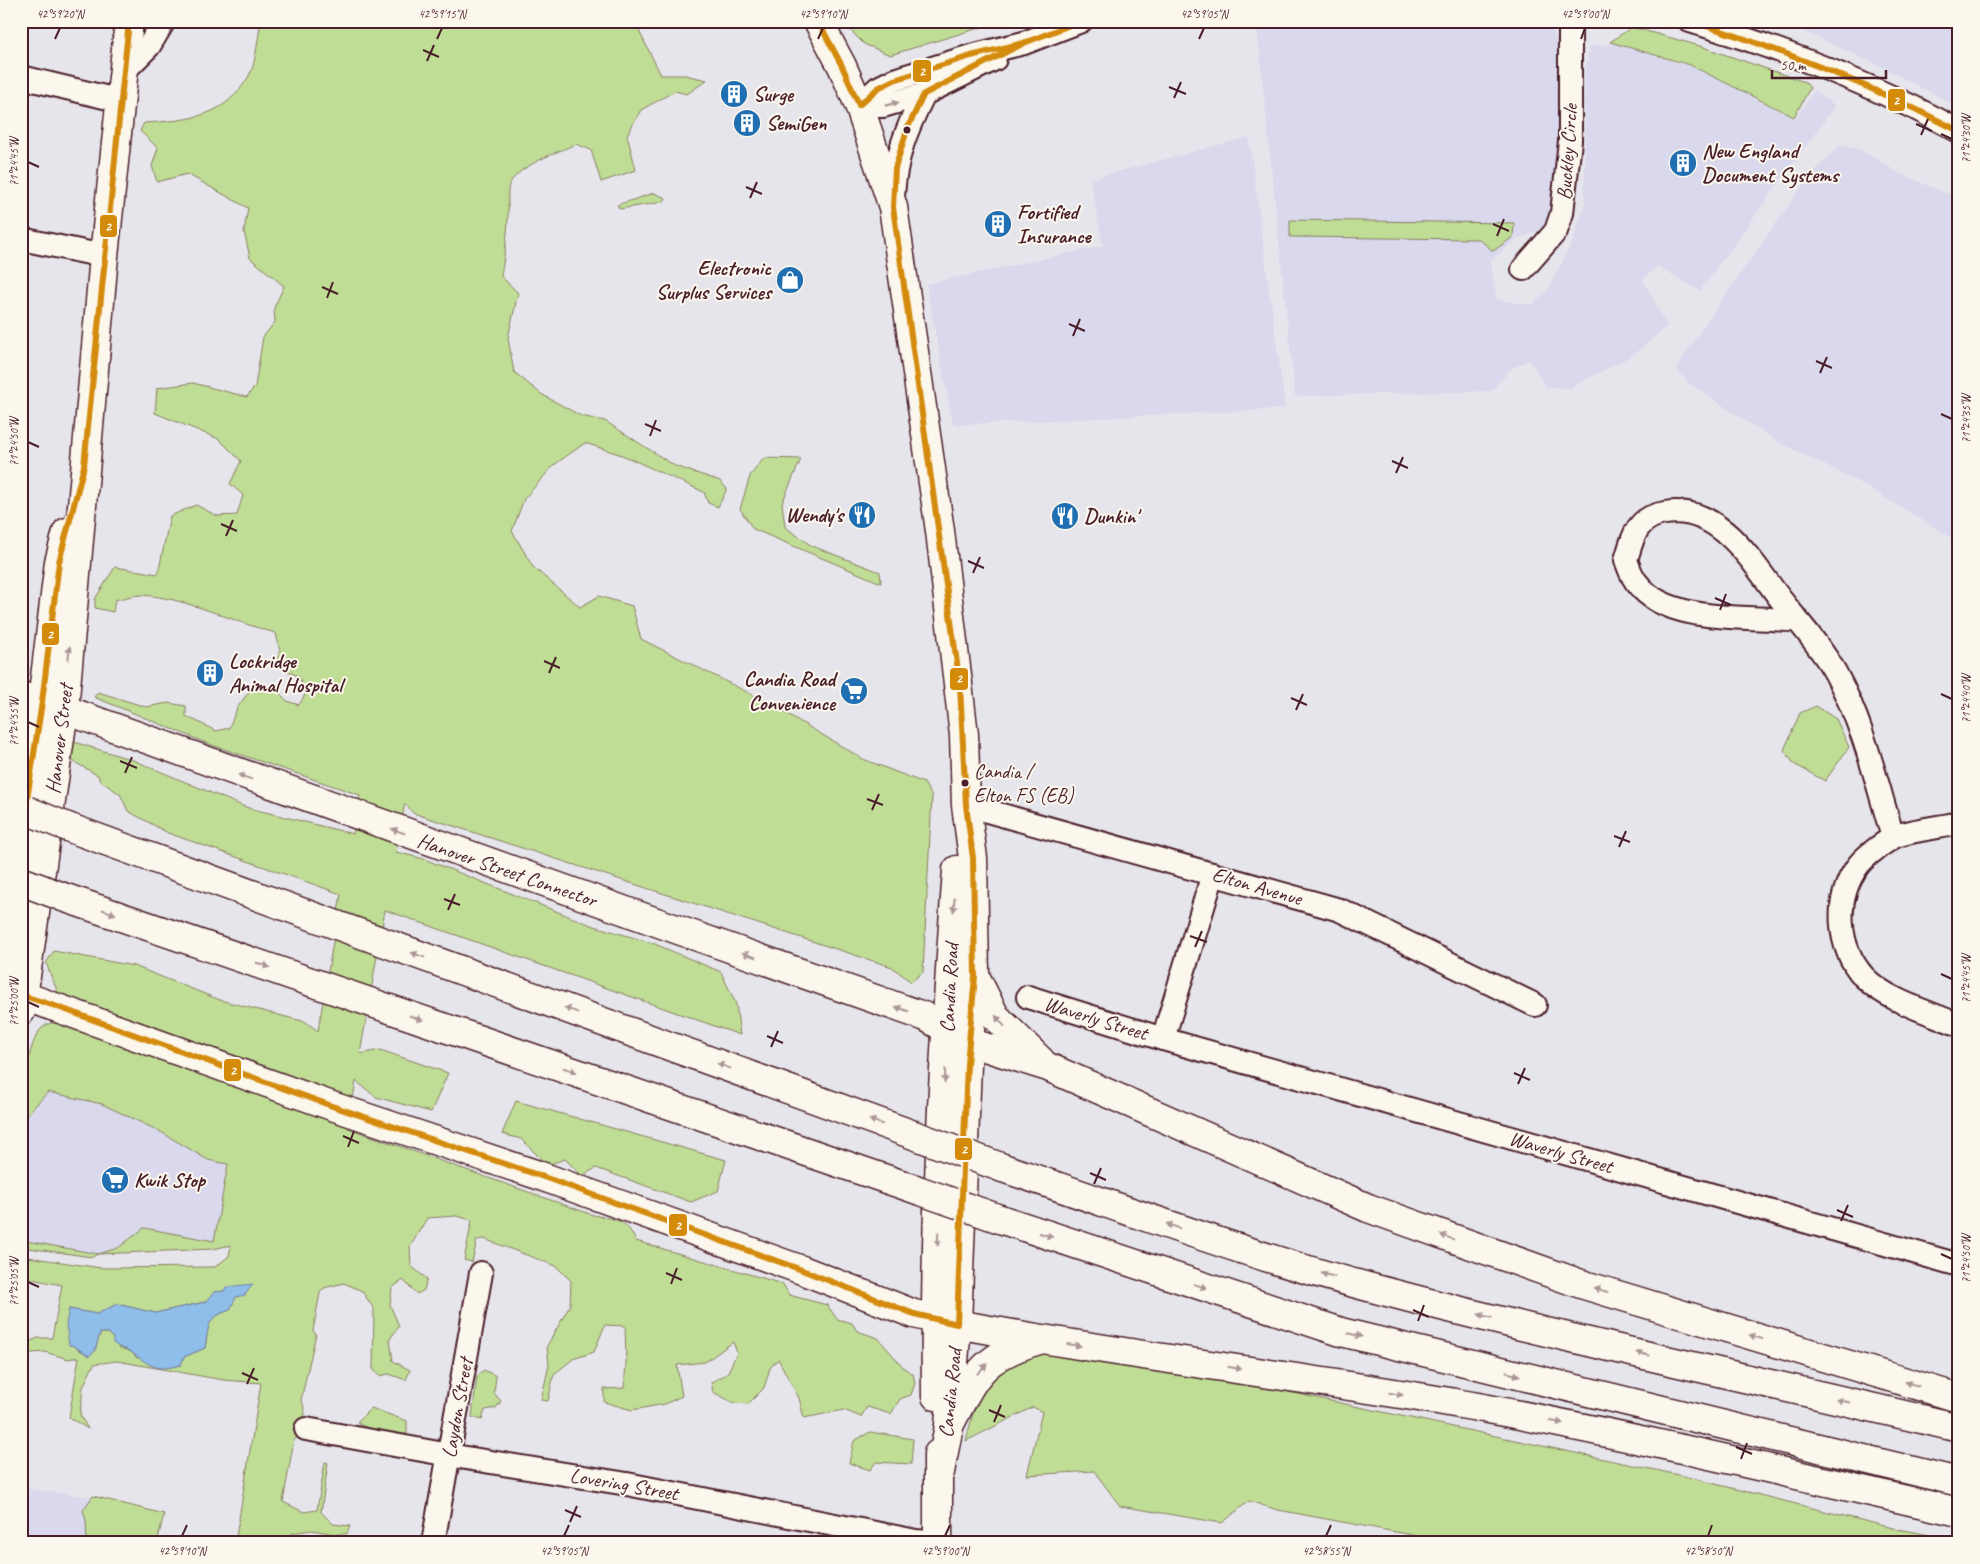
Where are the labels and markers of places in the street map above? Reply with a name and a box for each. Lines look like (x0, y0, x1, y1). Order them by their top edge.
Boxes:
building icon: Surge (719, 79, 749, 109)
place label: Surge (753, 81, 795, 107)
building icon: SemiGen (732, 108, 762, 138)
place label: SemiGen (766, 110, 827, 136)
unlabelled marker (902, 125, 912, 135)
place label: New England Document Systems (1702, 138, 1841, 189)
building icon: New England Document Systems (1668, 148, 1698, 178)
place label: Fortified Insurance (1017, 199, 1093, 249)
building icon: Fortified Insurance (983, 209, 1013, 239)
place label: Electronic Surplus Services (656, 255, 774, 305)
shop icon: Electronic Surplus Services (775, 265, 805, 295)
restaurant icon: Wendy's (847, 500, 877, 530)
restaurant icon: Dunkin' (1050, 501, 1080, 531)
place label: Wendy's (786, 502, 846, 528)
place label: Dunkin' (1084, 503, 1142, 529)
place label: Lockridge Animal Hospital (229, 648, 346, 698)
building icon: Lockridge Animal Hospital (195, 658, 225, 688)
place label: Candia Road Convenience (744, 666, 839, 716)
supermarket icon: Candia Road Convenience (839, 676, 869, 706)
place label: Candia / Elton FS (EB) (974, 759, 1075, 808)
marker: Candia / Elton FS (EB) (960, 778, 970, 788)
supermarket icon: Kwik Stop (100, 1165, 130, 1195)
place label: Kwik Stop (134, 1167, 207, 1193)

